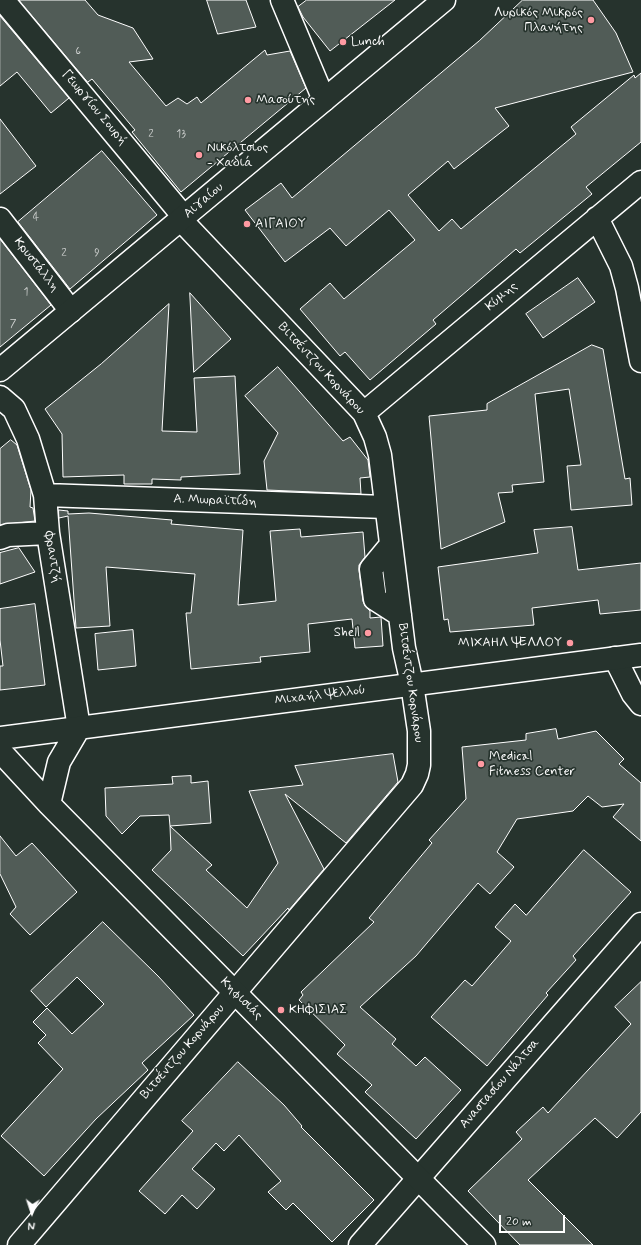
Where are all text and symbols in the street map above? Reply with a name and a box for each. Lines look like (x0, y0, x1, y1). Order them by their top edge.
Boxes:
place label: Λυρικός Μικρός Πλανήτης (494, 5, 583, 36)
marker: Λυρικός Μικρός Πλανήτης (586, 15, 596, 25)
place label: Lunch (351, 34, 385, 50)
marker: Lunch (338, 37, 348, 47)
house number: 6 (75, 45, 81, 59)
street label: Γεωργίου Σουρή (58, 67, 130, 149)
place label: Μασούτης (256, 92, 315, 108)
marker: Μασούτης (243, 95, 253, 105)
house number: 2 (148, 128, 154, 142)
house number: 13 (176, 128, 186, 142)
place label: Νικόλτσιος - Χαδιά (207, 140, 268, 171)
marker: Νικόλτσιος - Χαδιά (194, 150, 204, 160)
street label: Αιγαίου (181, 180, 227, 222)
house number: 4 (33, 211, 39, 225)
place label: ΑΙΓΑΙΟΥ (255, 216, 306, 232)
marker: ΑΙΓΑΙΟΥ (242, 219, 252, 229)
street label: Κρυστάλλη (10, 235, 62, 295)
house number: 2 (61, 247, 67, 261)
house number: 9 (94, 247, 100, 261)
street label: Κύμης (483, 279, 521, 315)
house number: 1 (24, 286, 28, 300)
house number: 7 (10, 318, 16, 332)
street label: Βιτσέντζου Κορνάρου (274, 320, 368, 418)
street label: Α. Μωραϊτίδη (173, 492, 257, 510)
street label: Φραντζή (40, 530, 64, 584)
street label: Βιτσέντζου Κορνάρου (394, 622, 426, 744)
place label: Shell (334, 625, 360, 641)
marker: Shell (363, 628, 373, 638)
place label: ΜΙΧΑΗΛ ΨΕΛΛΟΥ (458, 635, 562, 651)
marker: ΜΙΧΑΗΛ ΨΕΛΛΟΥ (565, 638, 575, 648)
street label: Μιχαήλ Ψελλού (274, 683, 366, 709)
place label: Medical Fitness Center (489, 749, 575, 780)
marker: Medical Fitness Center (476, 759, 486, 769)
street label: Κηφισιάς (216, 974, 266, 1024)
street label: Βιτσέντζου Κορνάρου (138, 1001, 228, 1103)
place label: ΚΗΦΙΣΙΑΣ (289, 1002, 347, 1018)
marker: ΚΗΦΙΣΙΑΣ (276, 1005, 286, 1015)
street label: Αναστασίου Νάλτσα (457, 1036, 543, 1132)
north arrow (12, 1193, 52, 1233)
scale bar (501, 1207, 567, 1233)
text: 20 m (506, 1214, 532, 1230)
text: N (27, 1218, 35, 1232)

